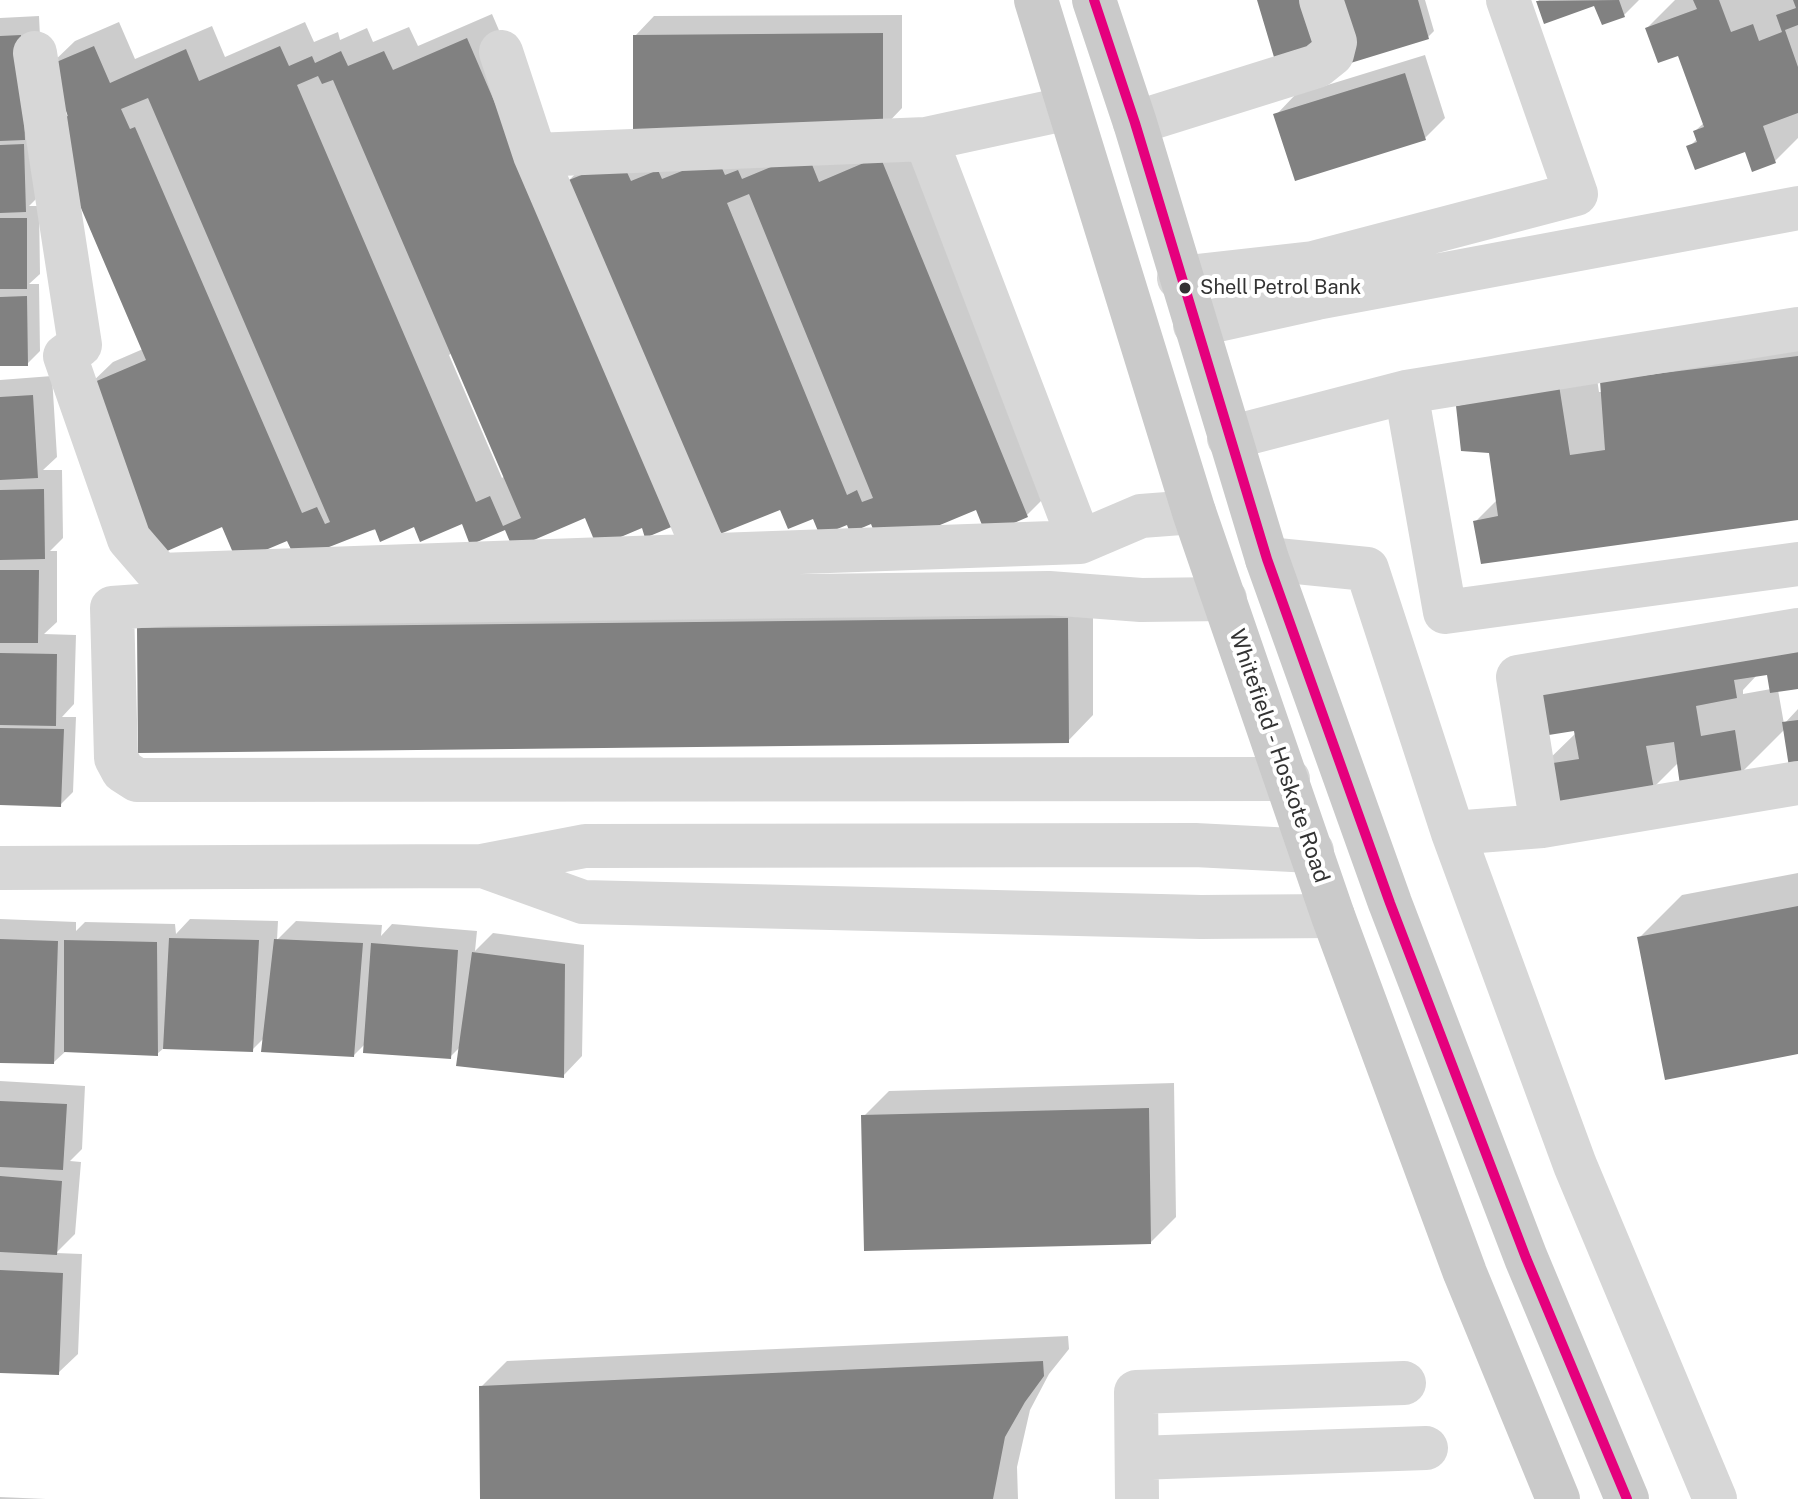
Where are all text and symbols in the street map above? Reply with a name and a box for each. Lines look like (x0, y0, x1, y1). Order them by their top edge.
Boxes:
place label: Shell Petrol Bank (1200, 276, 1361, 300)
marker: Shell Petrol Bank (1177, 280, 1193, 296)
street label: Whitefield - Hoskote Road (1223, 626, 1335, 886)

